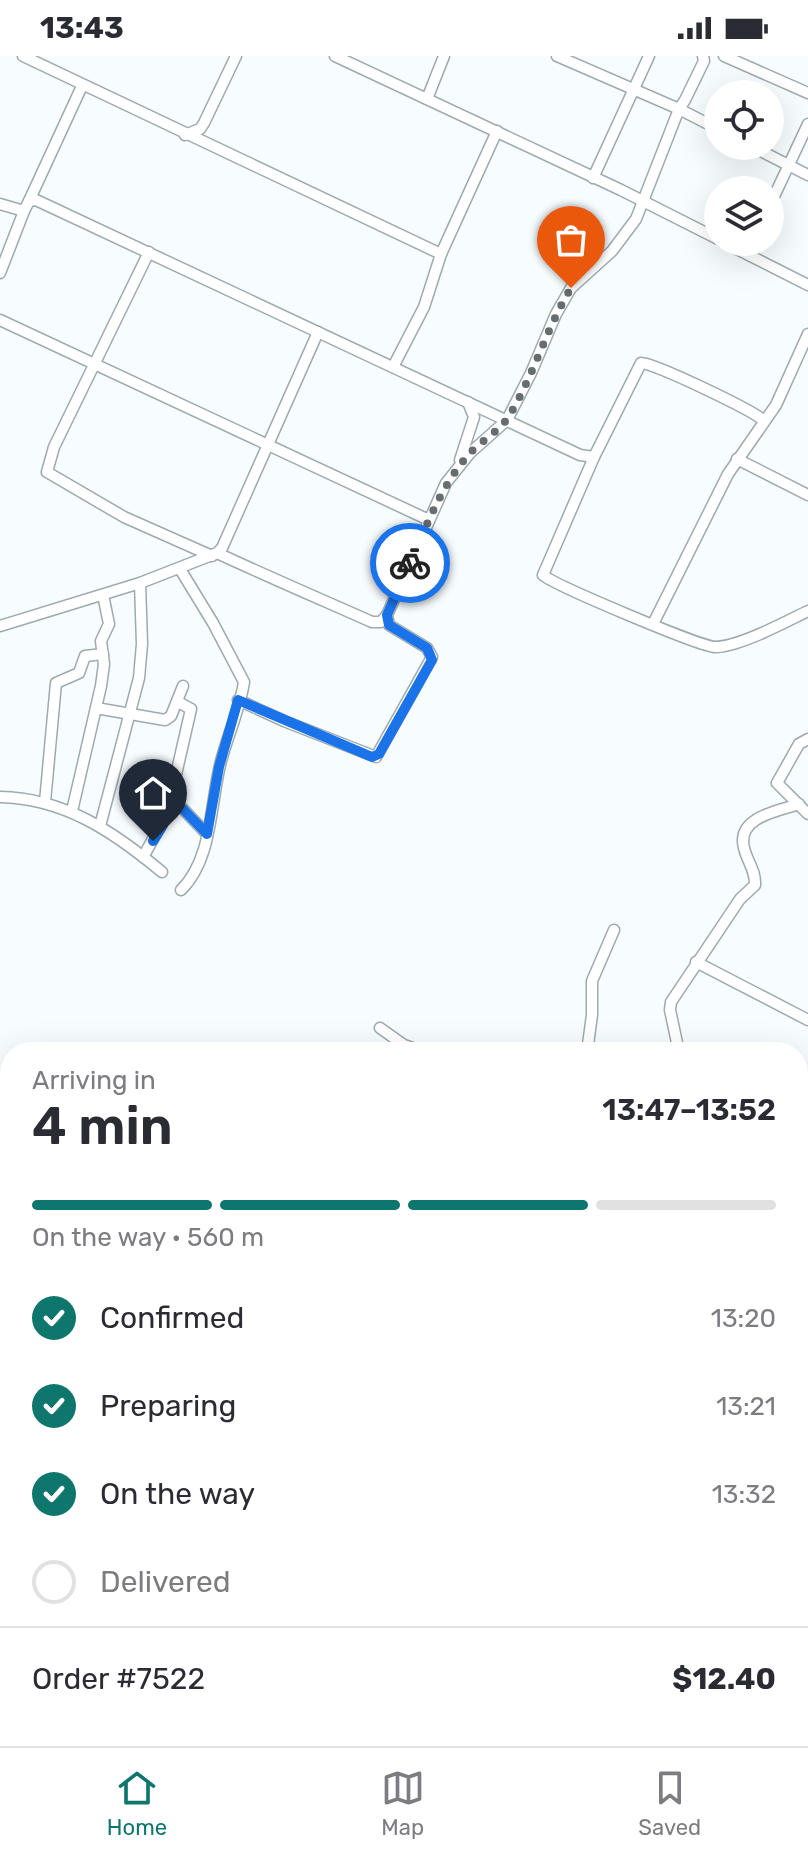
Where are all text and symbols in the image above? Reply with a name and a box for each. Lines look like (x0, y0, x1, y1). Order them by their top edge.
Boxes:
text: 13:43 (40, 10, 124, 46)
map controls (704, 80, 784, 256)
button: locate (704, 80, 784, 160)
button: layers (704, 176, 784, 256)
pin (537, 206, 605, 288)
icon: bag (549, 218, 593, 262)
courier (370, 523, 450, 603)
icon: bike (388, 541, 432, 585)
pin (119, 759, 187, 841)
icon: home (131, 771, 175, 815)
text: Arriving in (32, 1065, 156, 1096)
text: 13:47–13:52 (602, 1092, 776, 1128)
text: 4 min (32, 1095, 173, 1157)
text: On the way · 560 m (32, 1222, 264, 1253)
icon: check (32, 1296, 76, 1340)
text: Confirmed (100, 1300, 244, 1336)
text: 13:20 (711, 1303, 776, 1334)
icon: check (32, 1384, 76, 1428)
text: Preparing (100, 1388, 236, 1424)
text: 13:21 (716, 1391, 776, 1422)
icon: check (32, 1472, 76, 1516)
text: On the way (100, 1476, 255, 1512)
text: 13:32 (712, 1479, 776, 1510)
text: Delivered (100, 1564, 231, 1600)
text: Order #7522 (32, 1661, 205, 1697)
text: $12.40 (672, 1661, 776, 1697)
tab: Home (107, 1766, 167, 1841)
tab: Map (381, 1766, 425, 1841)
tab: Saved (638, 1766, 701, 1841)

